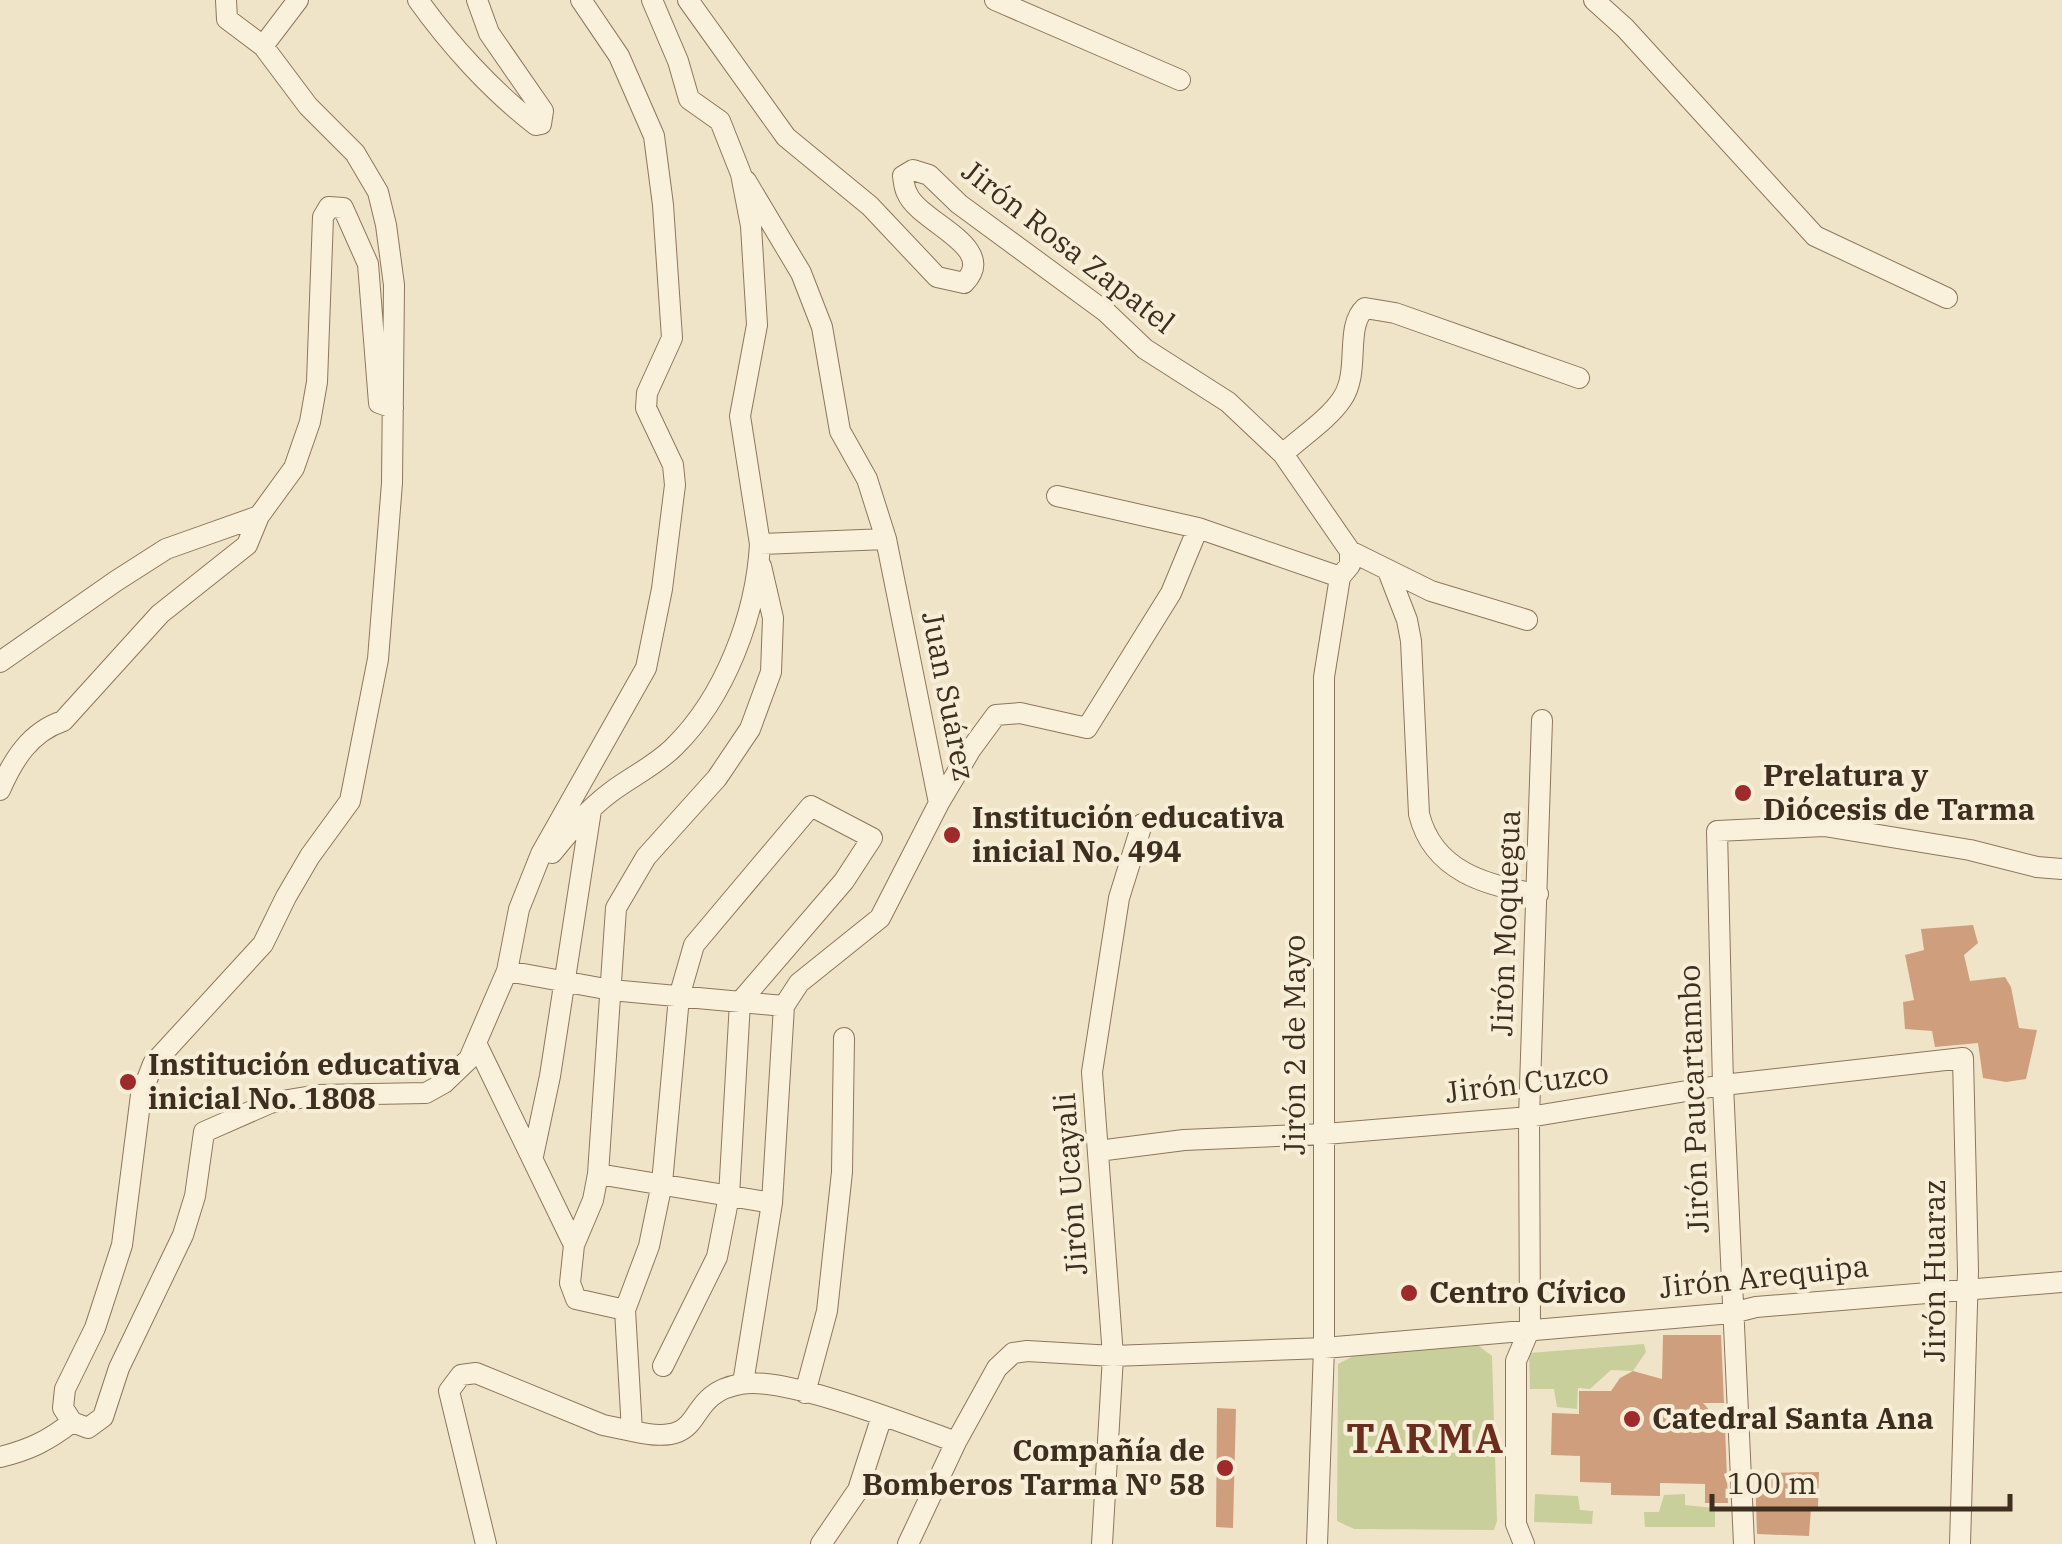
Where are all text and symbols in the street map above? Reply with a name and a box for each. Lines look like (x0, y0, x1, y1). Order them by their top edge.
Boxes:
street label: Jirón Rosa Zapatel (954, 150, 1183, 341)
street label: Juan Suárez (914, 608, 985, 784)
place label: Prelatura y Diócesis de Tarma (1763, 755, 2035, 828)
marker: Prelatura y Diócesis de Tarma (1732, 782, 1754, 804)
place label: Institución educativa inicial No. 494 (972, 797, 1285, 870)
street label: Jirón Moquegua (1481, 809, 1528, 1037)
marker: Institución educativa inicial No. 494 (941, 824, 963, 846)
street label: Jirón 2 de Mayo (1274, 935, 1313, 1155)
street label: Jirón Paucartambo (1668, 964, 1717, 1234)
place label: Institución educativa inicial No. 1808 (148, 1044, 461, 1117)
street label: Jirón Cuzco (1443, 1052, 1611, 1111)
marker: Institución educativa inicial No. 1808 (117, 1071, 139, 1093)
street label: Jirón Ucayali (1044, 1092, 1095, 1277)
street label: Jirón Huaraz (1914, 1180, 1953, 1362)
street label: Jirón Arequipa (1657, 1245, 1871, 1306)
place label: Centro Cívico (1429, 1272, 1626, 1311)
marker: Centro Cívico (1398, 1282, 1420, 1304)
place label: Catedral Santa Ana (1652, 1398, 1934, 1437)
marker: Catedral Santa Ana (1621, 1408, 1643, 1430)
district label: TARMA (1346, 1412, 1506, 1464)
place label: Compañía de Bomberos Tarma Nº 58 (862, 1430, 1205, 1503)
scale bar (1712, 1449, 2010, 1511)
marker: Compañía de Bomberos Tarma Nº 58 (1214, 1457, 1236, 1479)
text: 100 m (1727, 1463, 1817, 1502)

